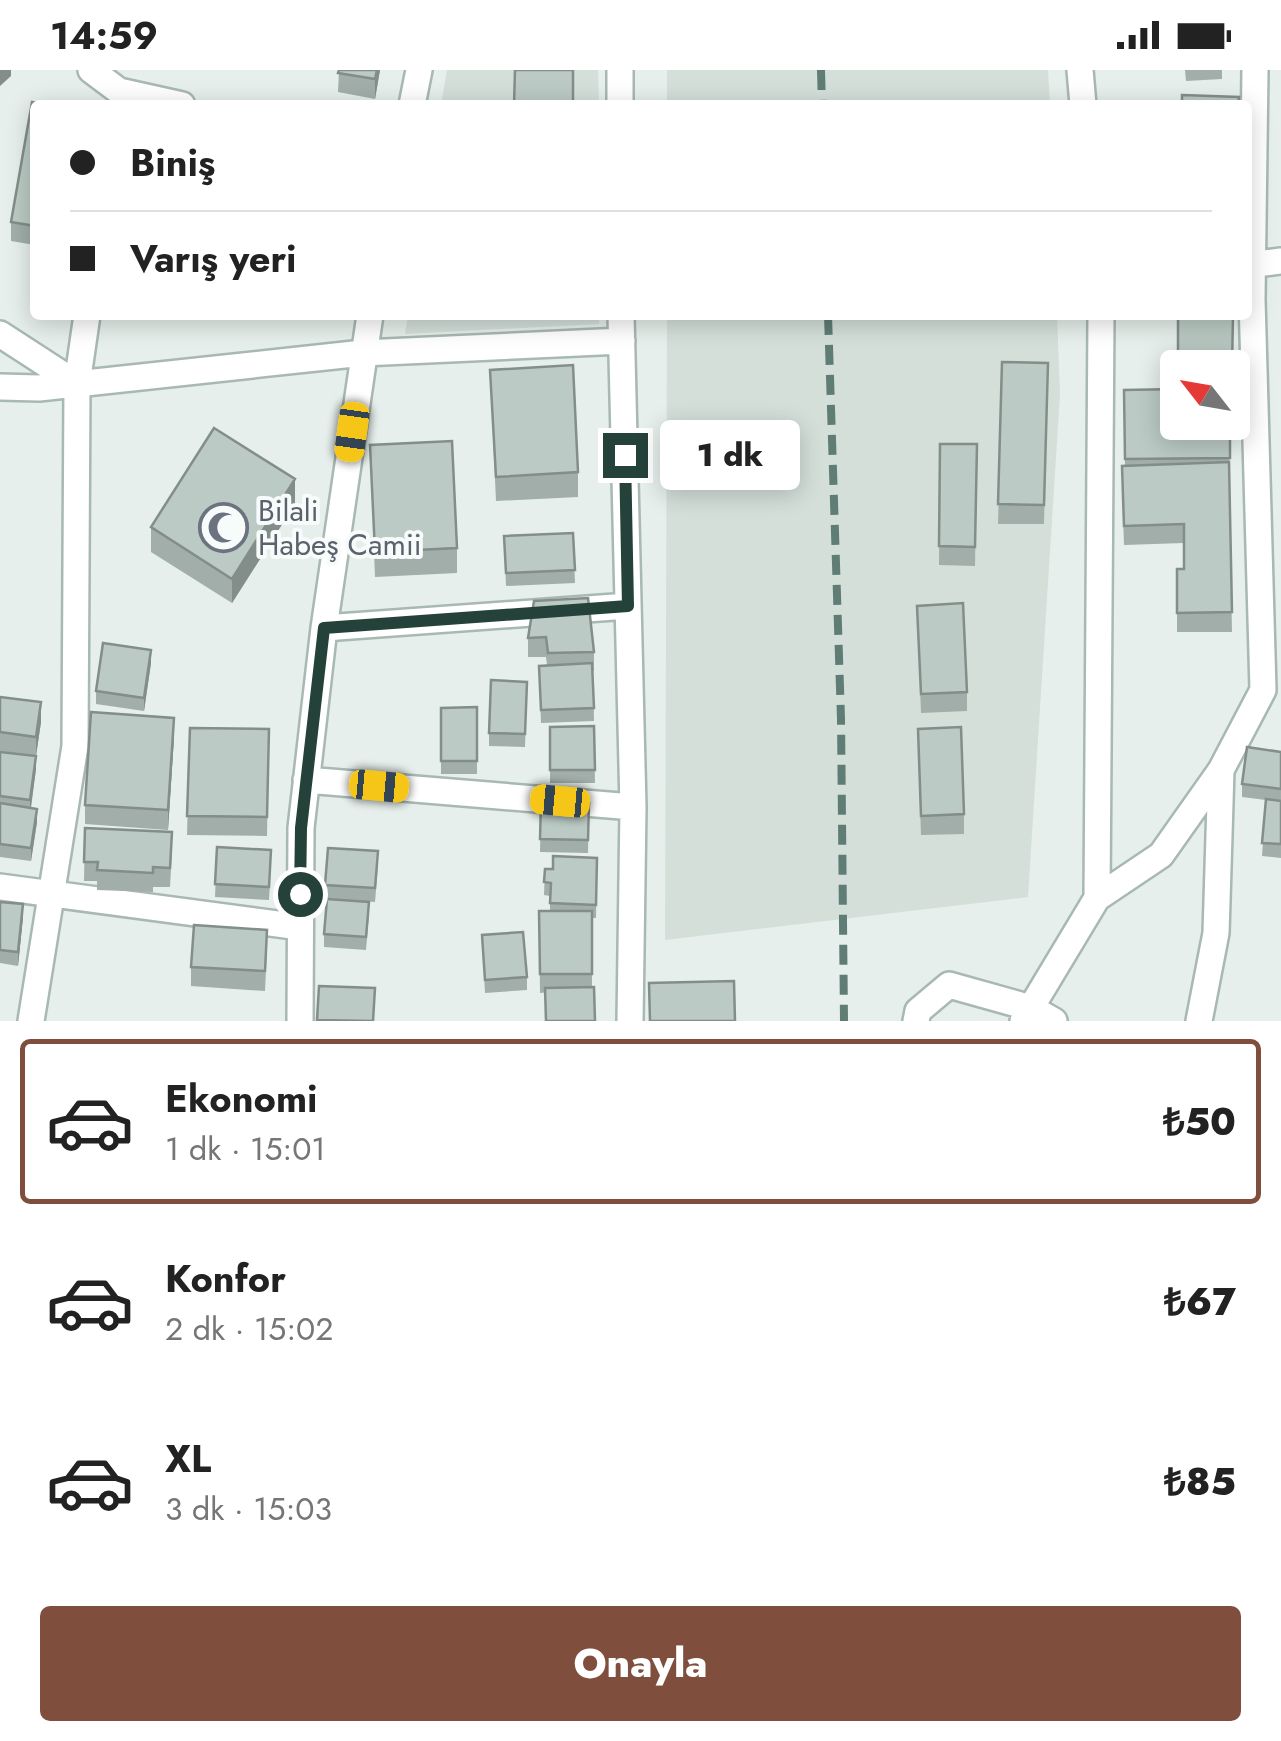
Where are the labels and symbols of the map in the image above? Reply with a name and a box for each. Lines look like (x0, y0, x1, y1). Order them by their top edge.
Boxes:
north arrow (1160, 350, 1250, 440)
car (333, 400, 371, 464)
callout: 1 dk (660, 420, 800, 490)
route end (603, 433, 648, 478)
place label: Bilali Habeş Camii (258, 489, 422, 566)
mosque icon: Bilali Habeş Camii (197, 502, 249, 554)
car (348, 768, 410, 804)
car (529, 783, 591, 819)
route start (278, 872, 323, 917)

